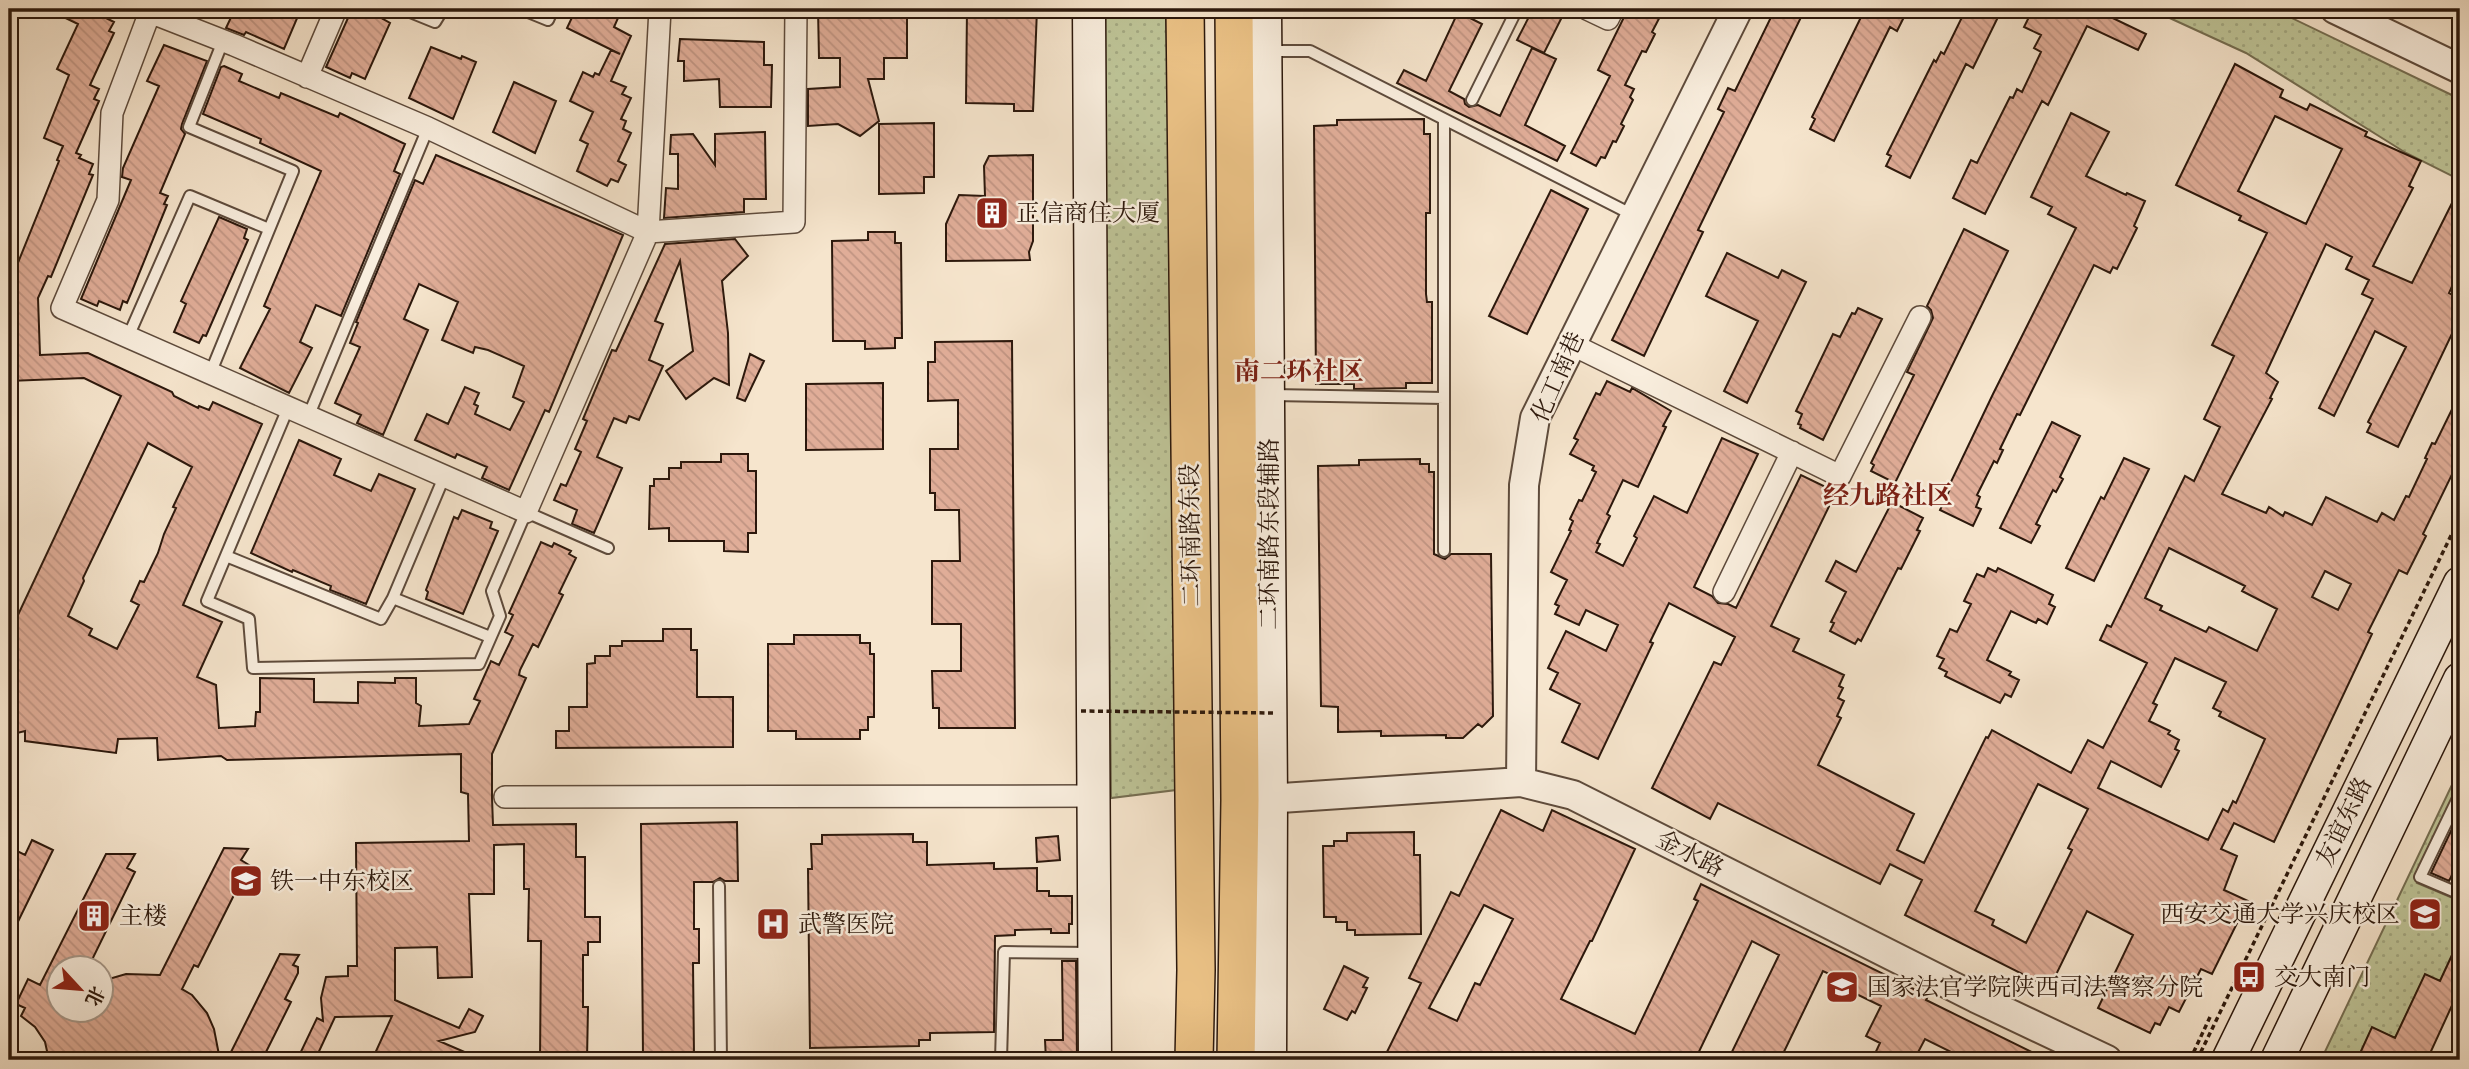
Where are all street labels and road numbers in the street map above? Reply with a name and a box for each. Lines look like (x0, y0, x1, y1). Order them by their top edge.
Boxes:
street label: 化工南巷 (1523, 326, 1593, 428)
street label: 二环南路东段辅路 (1253, 438, 1286, 630)
street label: 二环南路东段 (1173, 463, 1209, 607)
street label: 友谊东路 (2308, 772, 2380, 872)
street label: 金水路 (1650, 823, 1730, 885)

